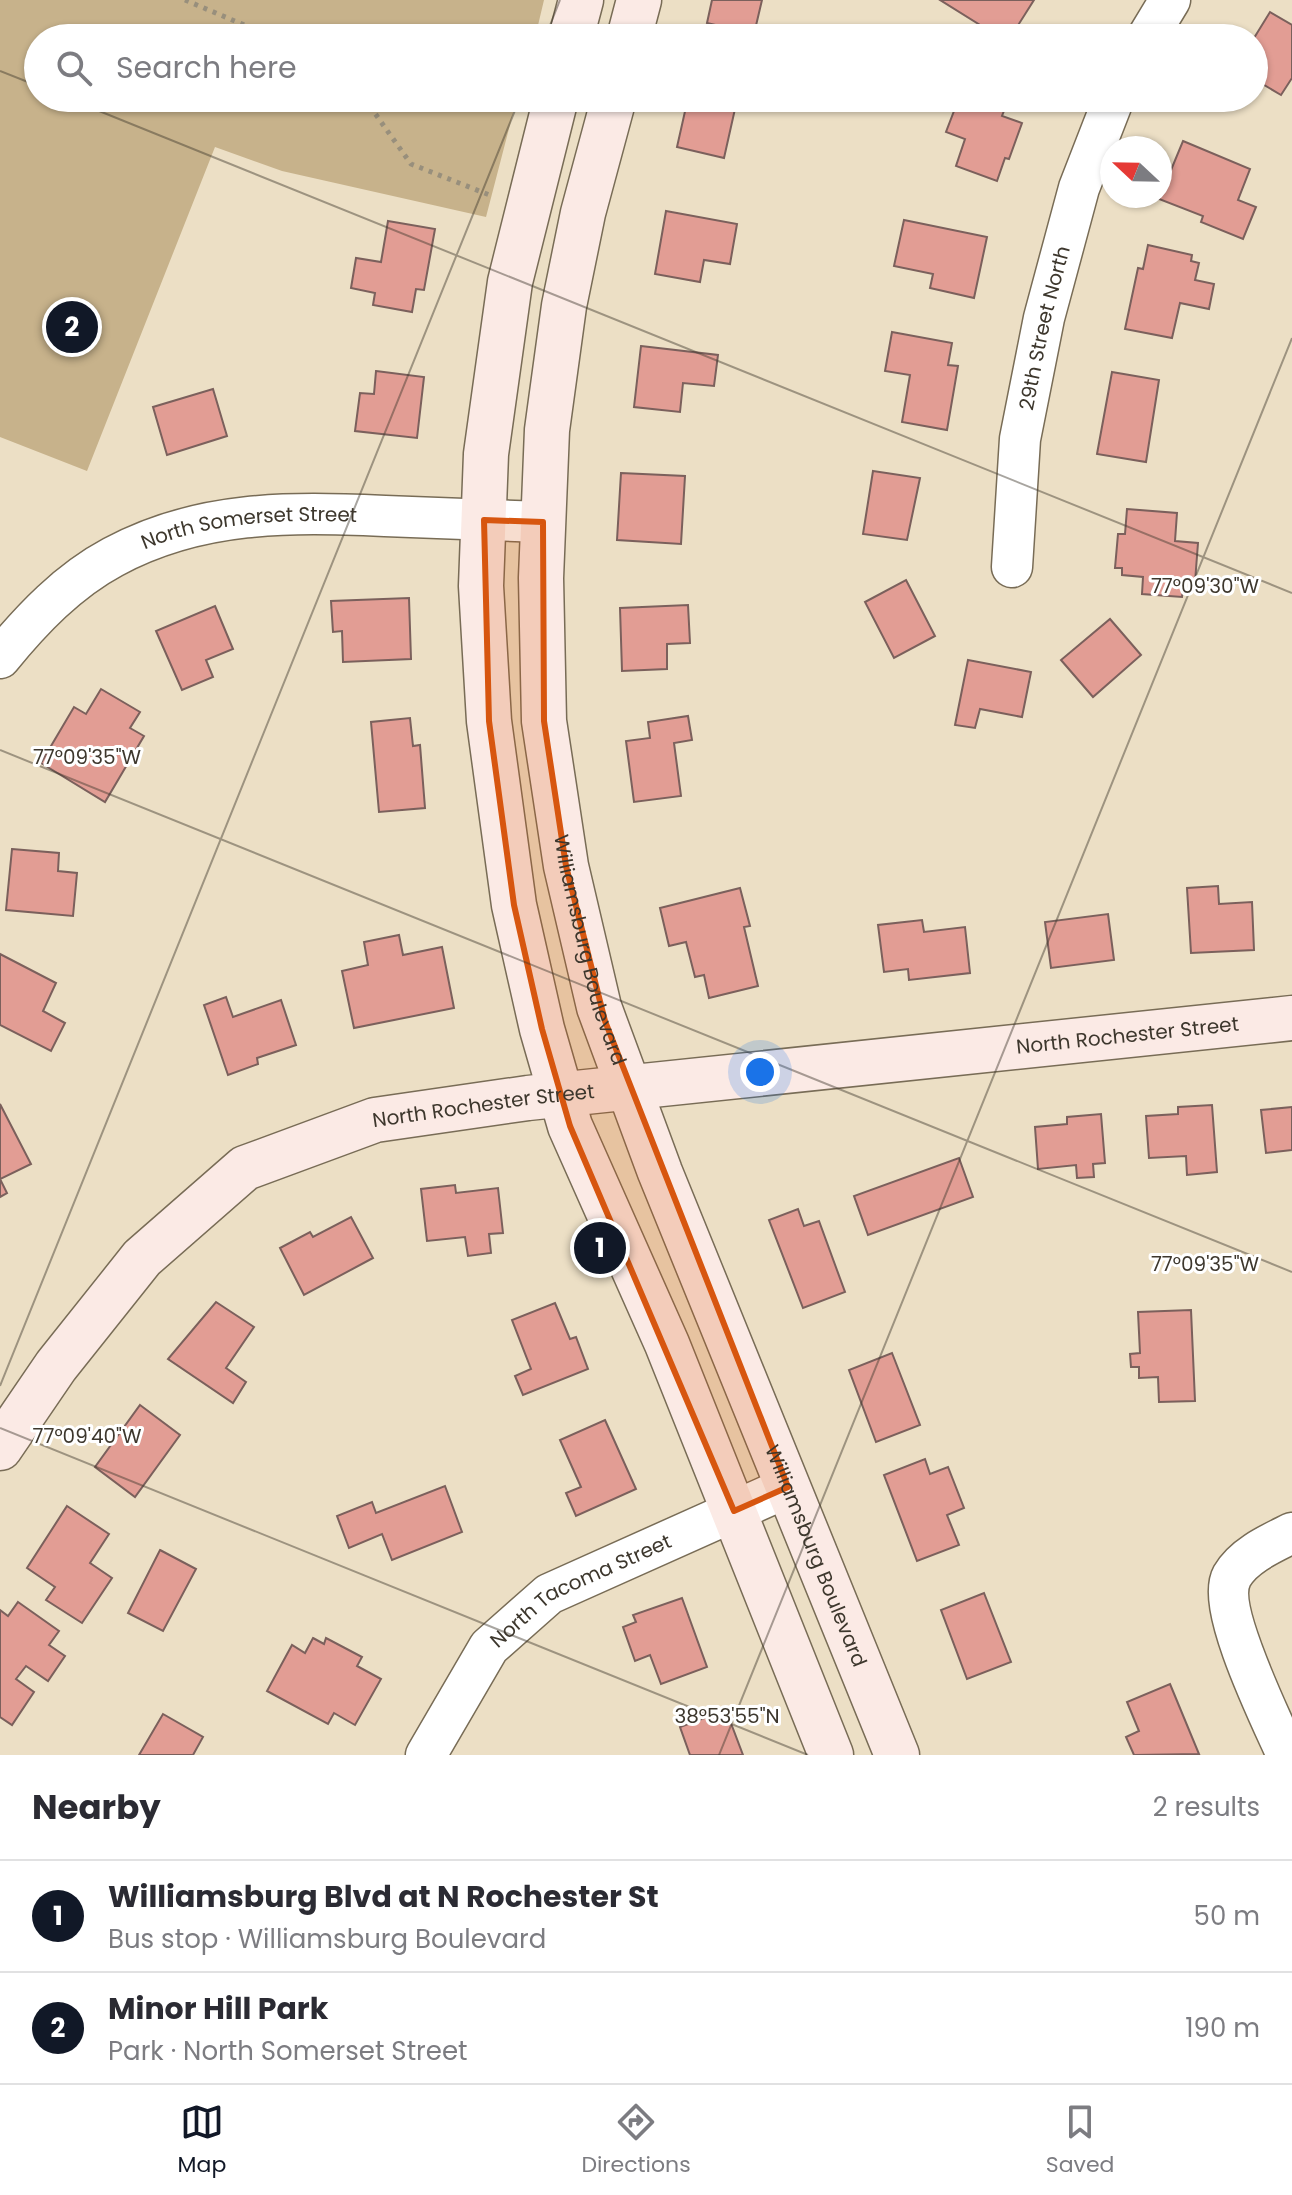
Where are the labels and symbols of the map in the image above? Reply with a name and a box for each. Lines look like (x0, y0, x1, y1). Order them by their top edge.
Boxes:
north arrow (1100, 136, 1172, 208)
street label: 29th Street North (1012, 243, 1077, 413)
pin: 2 (46, 297, 98, 357)
street label: North Somerset Street (137, 500, 358, 556)
text: 77°09'30"W (1151, 572, 1260, 600)
text: 77°09'35"W (33, 743, 142, 771)
street label: Williamsburg Boulevard (547, 833, 633, 1069)
street label: North Rochester Street (1015, 1010, 1240, 1061)
your location (740, 1052, 780, 1092)
street label: North Rochester Street (370, 1077, 596, 1134)
pin: 1 (574, 1218, 626, 1278)
text: 77°09'35"W (1151, 1250, 1260, 1278)
text: 77°09'40"W (33, 1422, 142, 1450)
street label: Williamsburg Boulevard (758, 1441, 874, 1671)
street label: North Tacoma Street (484, 1527, 676, 1654)
text: 38°53'55"N (674, 1702, 780, 1730)

